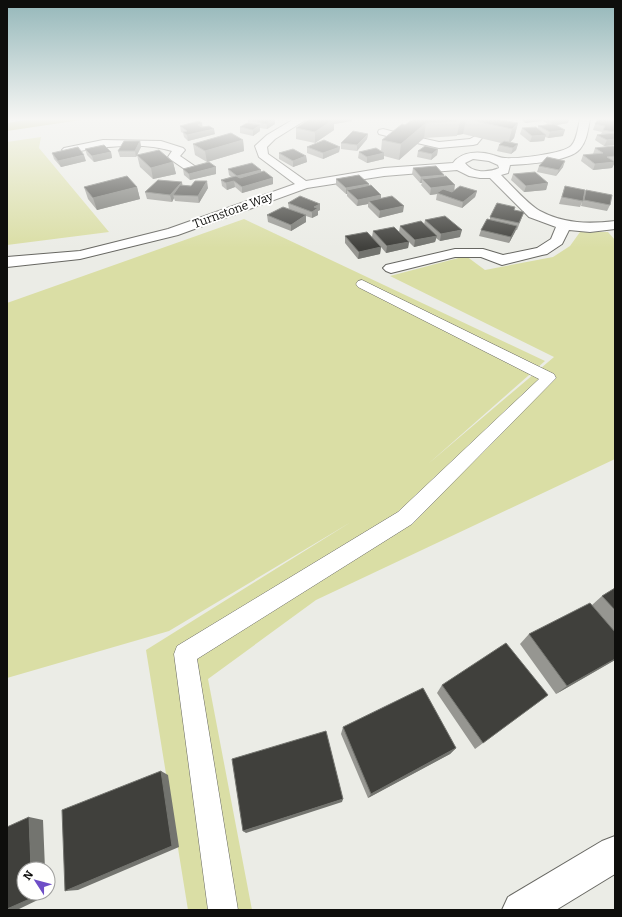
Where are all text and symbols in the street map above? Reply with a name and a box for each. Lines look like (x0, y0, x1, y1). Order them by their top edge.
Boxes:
street label: Turnstone Way (191, 189, 276, 231)
north arrow (16, 861, 56, 901)
text: N (21, 868, 36, 883)

